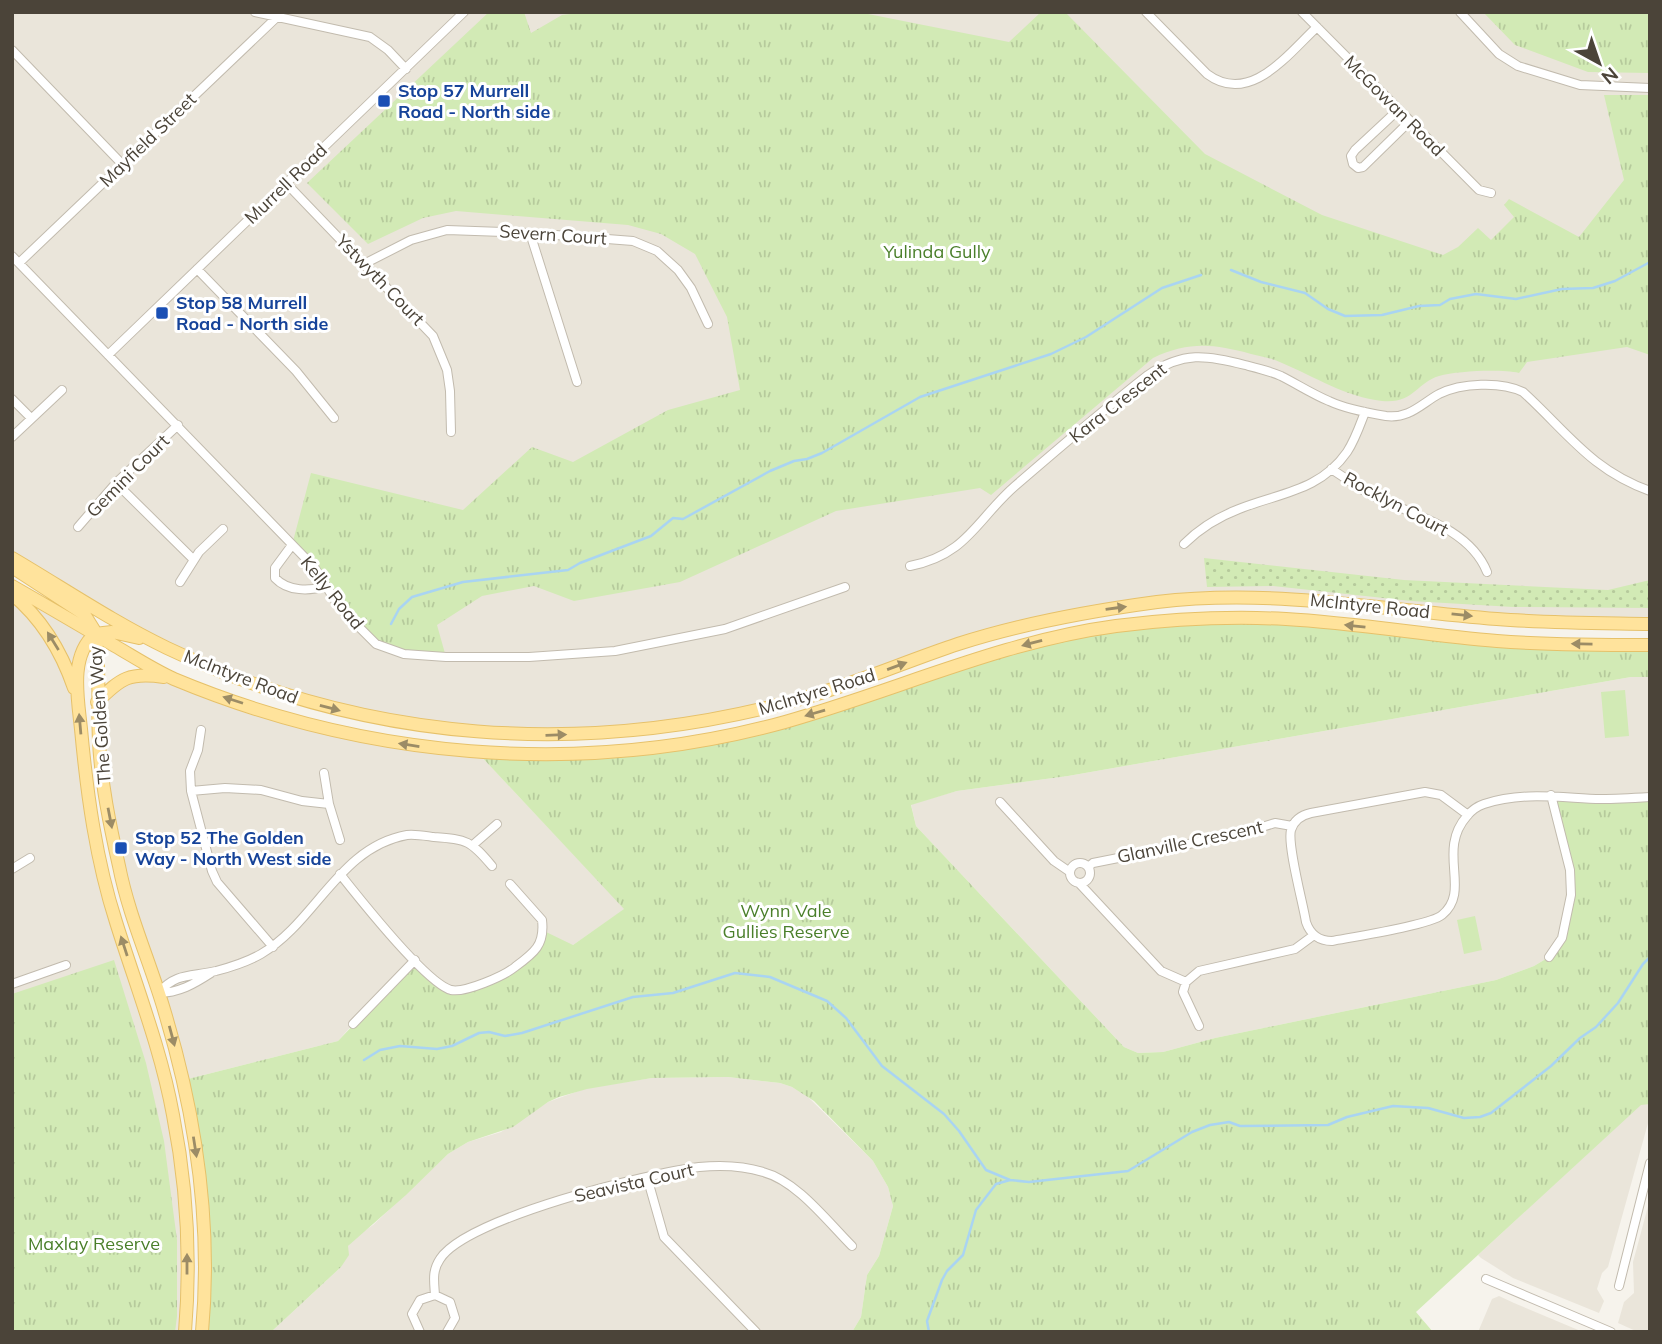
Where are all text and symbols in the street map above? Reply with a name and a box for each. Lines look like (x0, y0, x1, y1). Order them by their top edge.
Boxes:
north arrow (1564, 28, 1634, 98)
street label: McGowan Road (1339, 50, 1450, 161)
text: N (1597, 62, 1623, 90)
place label: Stop 57 Murrell Road - North side (398, 79, 550, 123)
street label: Mayfield Street (95, 88, 201, 192)
marker: Stop 57 Murrell Road - North side (376, 93, 392, 109)
street label: Murrell Road (240, 139, 332, 229)
street label: Severn Court (499, 219, 607, 250)
street label: Ystwyth Court (331, 229, 429, 330)
park label: Yulinda Gully (882, 240, 991, 263)
place label: Stop 58 Murrell Road - North side (176, 291, 328, 335)
marker: Stop 58 Murrell Road - North side (154, 305, 170, 321)
street label: Kara Crescent (1065, 358, 1171, 448)
street label: Gemini Court (81, 429, 174, 522)
street label: Rocklyn Court (1340, 466, 1453, 541)
street label: Kelly Road (296, 551, 369, 634)
street label: McIntyre Road (1309, 588, 1431, 623)
one-way arrow (1105, 602, 1127, 613)
one-way arrow (1451, 610, 1473, 621)
one-way arrow (1344, 620, 1366, 631)
one-way arrow (46, 631, 59, 650)
one-way arrow (1021, 638, 1043, 649)
one-way arrow (1570, 638, 1592, 650)
street label: McIntyre Road (181, 644, 302, 709)
street label: The Golden Way (83, 645, 116, 785)
one-way arrow (886, 661, 907, 672)
street label: McIntyre Road (756, 663, 878, 720)
one-way arrow (223, 695, 244, 705)
one-way arrow (320, 703, 342, 714)
one-way arrow (805, 708, 826, 718)
one-way arrow (74, 712, 85, 734)
one-way arrow (545, 730, 567, 741)
one-way arrow (398, 739, 420, 750)
one-way arrow (105, 807, 116, 829)
street label: Glanville Crescent (1115, 815, 1265, 868)
place label: Stop 52 The Golden Way - North West side (135, 826, 332, 870)
marker: Stop 52 The Golden Way - North West side (113, 840, 129, 856)
park label: Wynn Vale Gullies Reserve (723, 899, 849, 943)
one-way arrow (118, 936, 128, 957)
one-way arrow (167, 1025, 178, 1047)
one-way arrow (190, 1136, 201, 1158)
street label: Seavista Court (572, 1158, 696, 1207)
park label: Maxlay Reserve (28, 1232, 160, 1255)
one-way arrow (181, 1252, 193, 1274)

